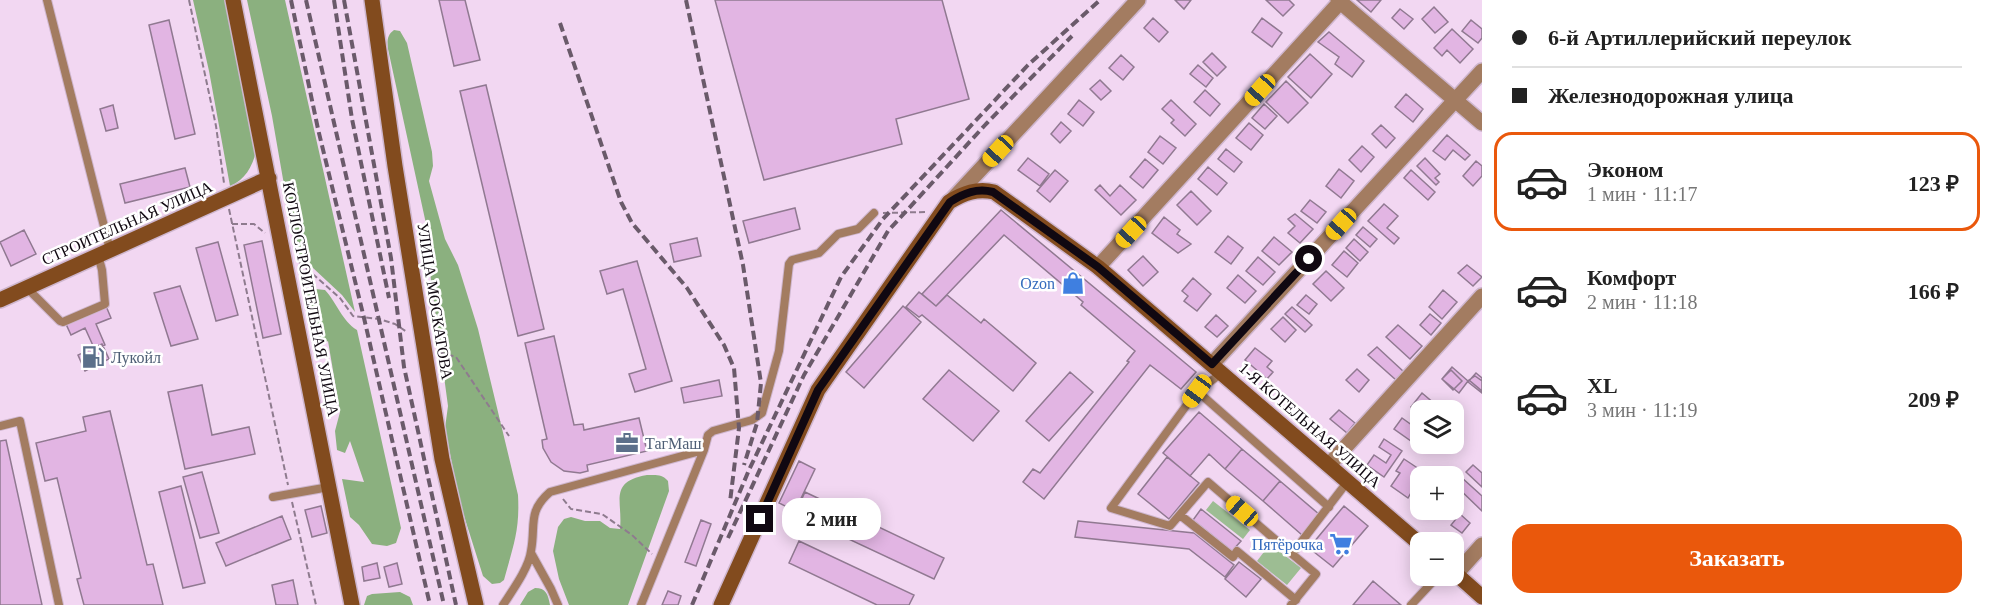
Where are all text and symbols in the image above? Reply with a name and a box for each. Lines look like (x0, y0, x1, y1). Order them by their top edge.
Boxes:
text: 6-й Артиллерийский переулок (1548, 25, 1852, 50)
car (1241, 71, 1279, 109)
text: Железнодорожная улица (1548, 83, 1793, 108)
car (979, 132, 1017, 170)
icon: car (1515, 155, 1569, 209)
text: Эконом (1587, 157, 1664, 182)
text: 123 ₽ (1908, 171, 1959, 196)
street label: СТРОИТЕЛЬНАЯ УЛИЦА (39, 177, 216, 269)
street label: КОТЛОСТРОИТЕЛЬНАЯ УЛИЦА (279, 180, 342, 418)
text: 1 мин · 11:17 (1587, 183, 1698, 205)
car (1322, 205, 1360, 243)
car (1112, 213, 1150, 251)
street label: УЛИЦА МОСКАТОВА (413, 221, 456, 381)
route start (1295, 245, 1322, 272)
icon: car (1515, 263, 1569, 317)
text: Комфорт (1587, 265, 1676, 290)
shop icon: Ozon (1060, 270, 1086, 296)
place label: Ozon (1020, 275, 1055, 292)
text: 166 ₽ (1908, 279, 1959, 304)
text: 2 мин · 11:18 (1587, 291, 1698, 313)
fuel station icon: Лукойл (80, 344, 106, 370)
place label: Лукойл (111, 349, 161, 367)
street label: 1-Я КОТЕЛЬНАЯ УЛИЦА (1235, 359, 1385, 492)
car (1179, 371, 1215, 411)
icon: car (1515, 371, 1569, 425)
text: XL (1587, 373, 1618, 398)
text: 209 ₽ (1908, 387, 1959, 412)
text: 3 мин · 11:19 (1587, 399, 1698, 421)
map controls (1410, 400, 1464, 586)
button: layers (1410, 400, 1464, 454)
office icon: ТагМаш (614, 430, 640, 456)
place label: ТагМаш (645, 435, 702, 452)
button: + (1410, 466, 1464, 520)
car (1223, 492, 1261, 530)
callout: 2 мин (781, 498, 880, 540)
route end (746, 505, 773, 532)
text: 2 мин (806, 508, 857, 530)
button: Заказать (1512, 524, 1962, 593)
supermarket icon: Пятёрочка (1328, 531, 1354, 557)
button: − (1410, 532, 1464, 586)
place label: Пятёрочка (1252, 536, 1323, 554)

